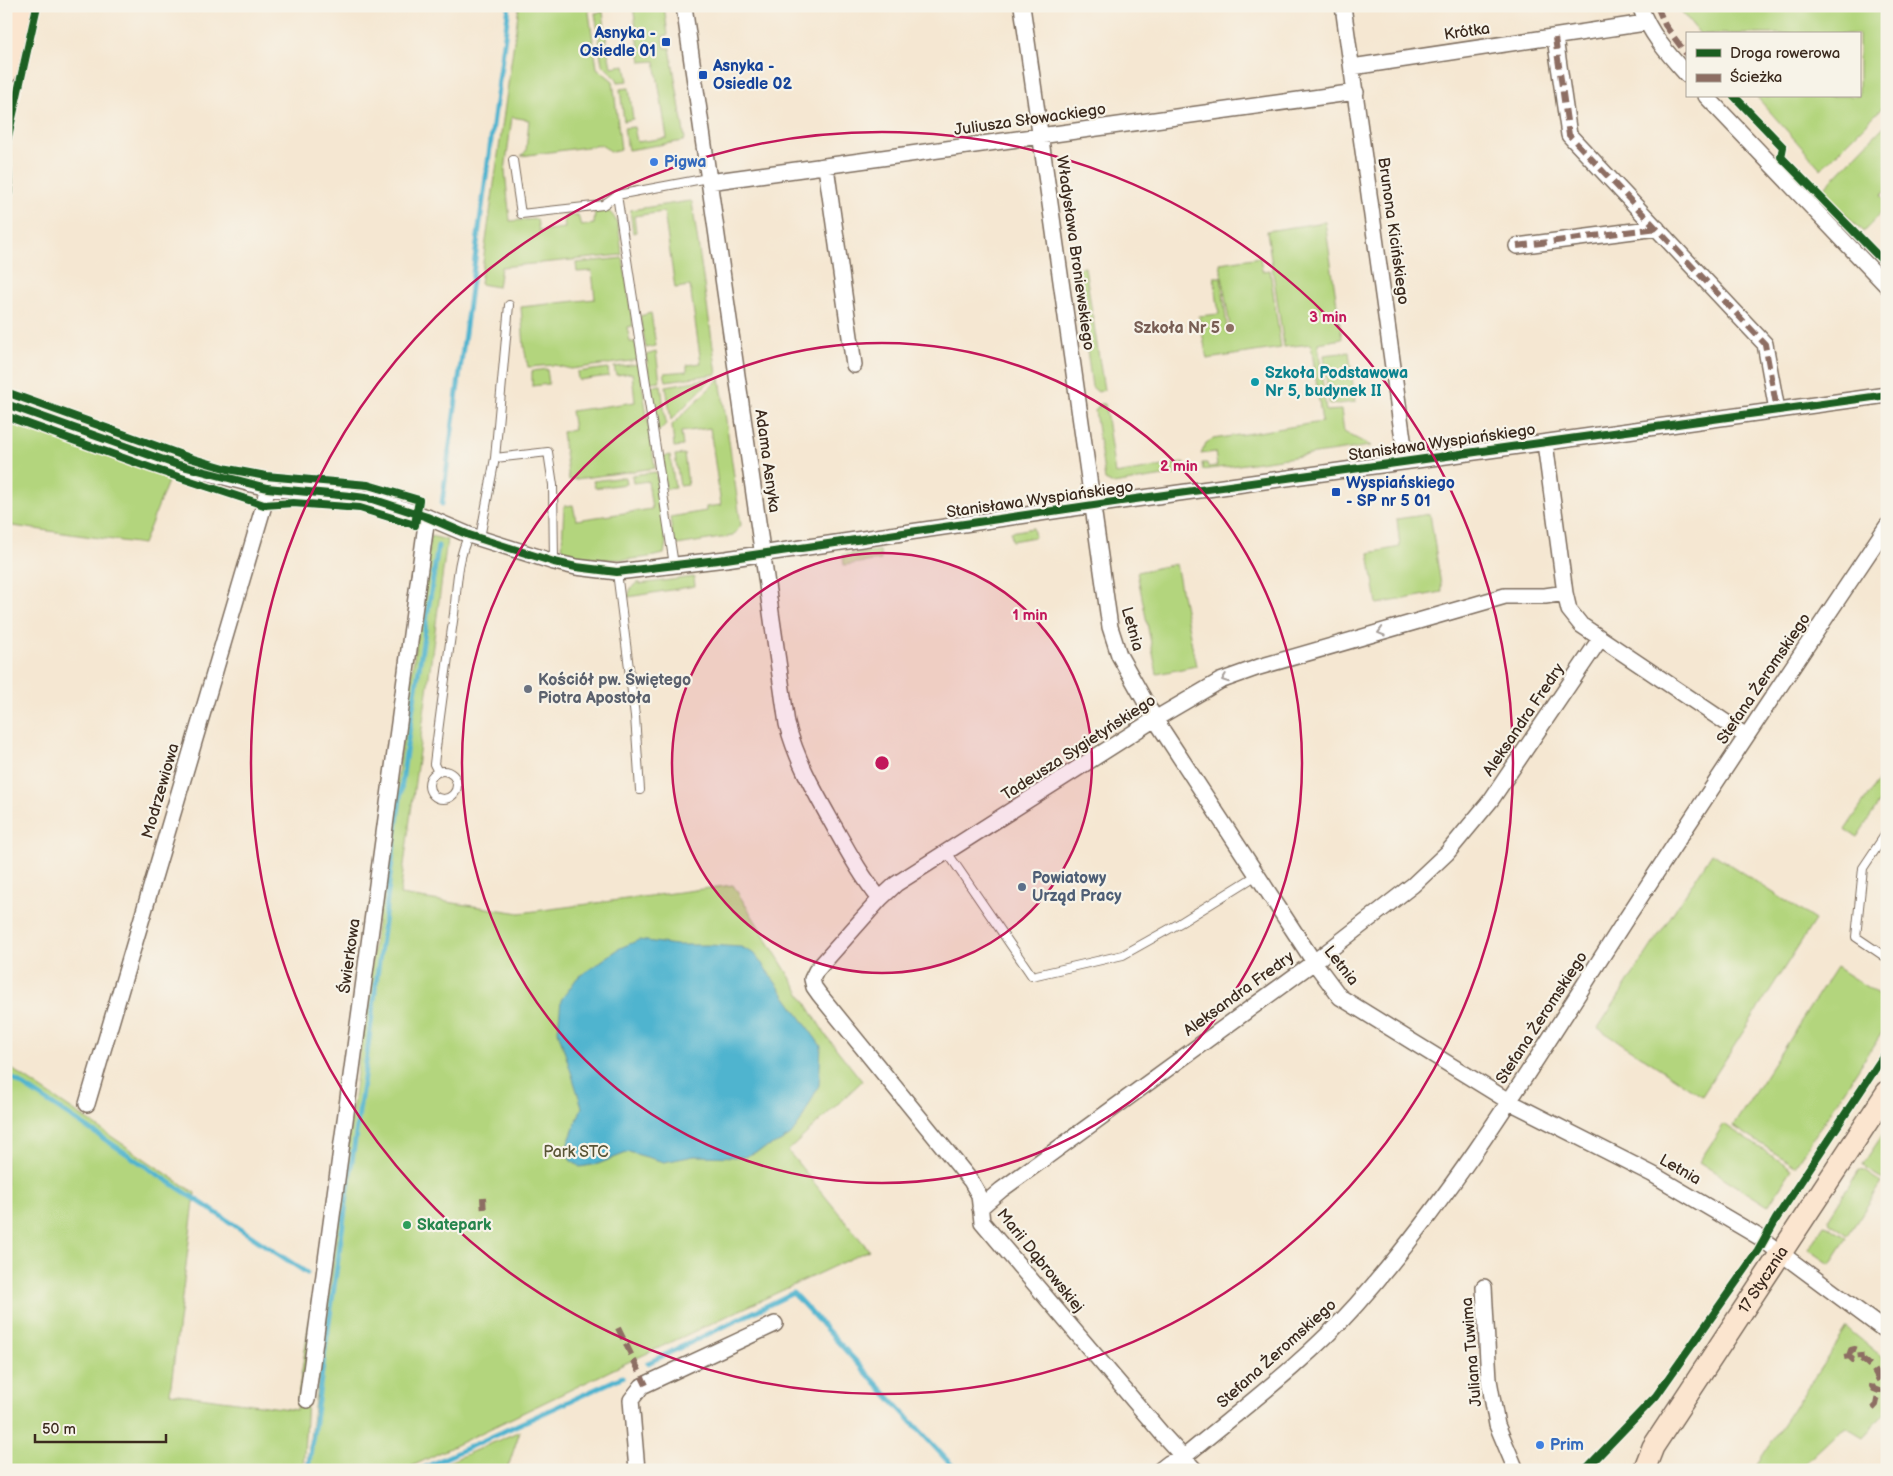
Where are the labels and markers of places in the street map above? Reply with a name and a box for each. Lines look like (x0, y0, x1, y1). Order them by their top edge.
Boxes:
place label: Asnyka - Osiedle 01 (580, 24, 656, 61)
marker: Asnyka - Osiedle 01 (660, 36, 672, 48)
place label: Asnyka - Osiedle 02 (712, 57, 793, 94)
marker: Asnyka - Osiedle 02 (697, 69, 709, 81)
place label: Pigwa (664, 153, 707, 172)
marker: Pigwa (648, 156, 660, 168)
place label: Szkoła Nr 5 (1134, 319, 1220, 338)
marker: Szkoła Nr 5 (1224, 322, 1236, 334)
place label: Szkoła Podstawowa Nr 5, budynek II (1265, 364, 1408, 401)
marker: Szkoła Podstawowa Nr 5, budynek II (1249, 376, 1261, 388)
place label: Wyspiańskiego - SP nr 5 01 (1346, 474, 1455, 511)
marker: Wyspiańskiego - SP nr 5 01 (1330, 486, 1342, 498)
place label: Kościół pw. Świętego Piotra Apostoła (538, 668, 691, 708)
marker: Kościół pw. Świętego Piotra Apostoła (522, 683, 534, 695)
centre of rings (873, 754, 891, 772)
place label: Powiatowy Urząd Pracy (1032, 869, 1122, 906)
marker: Powiatowy Urząd Pracy (1016, 881, 1028, 893)
place label: Skatepark (417, 1216, 492, 1235)
marker: Skatepark (401, 1219, 413, 1231)
place label: Prim (1550, 1436, 1584, 1455)
marker: Prim (1534, 1439, 1546, 1451)

